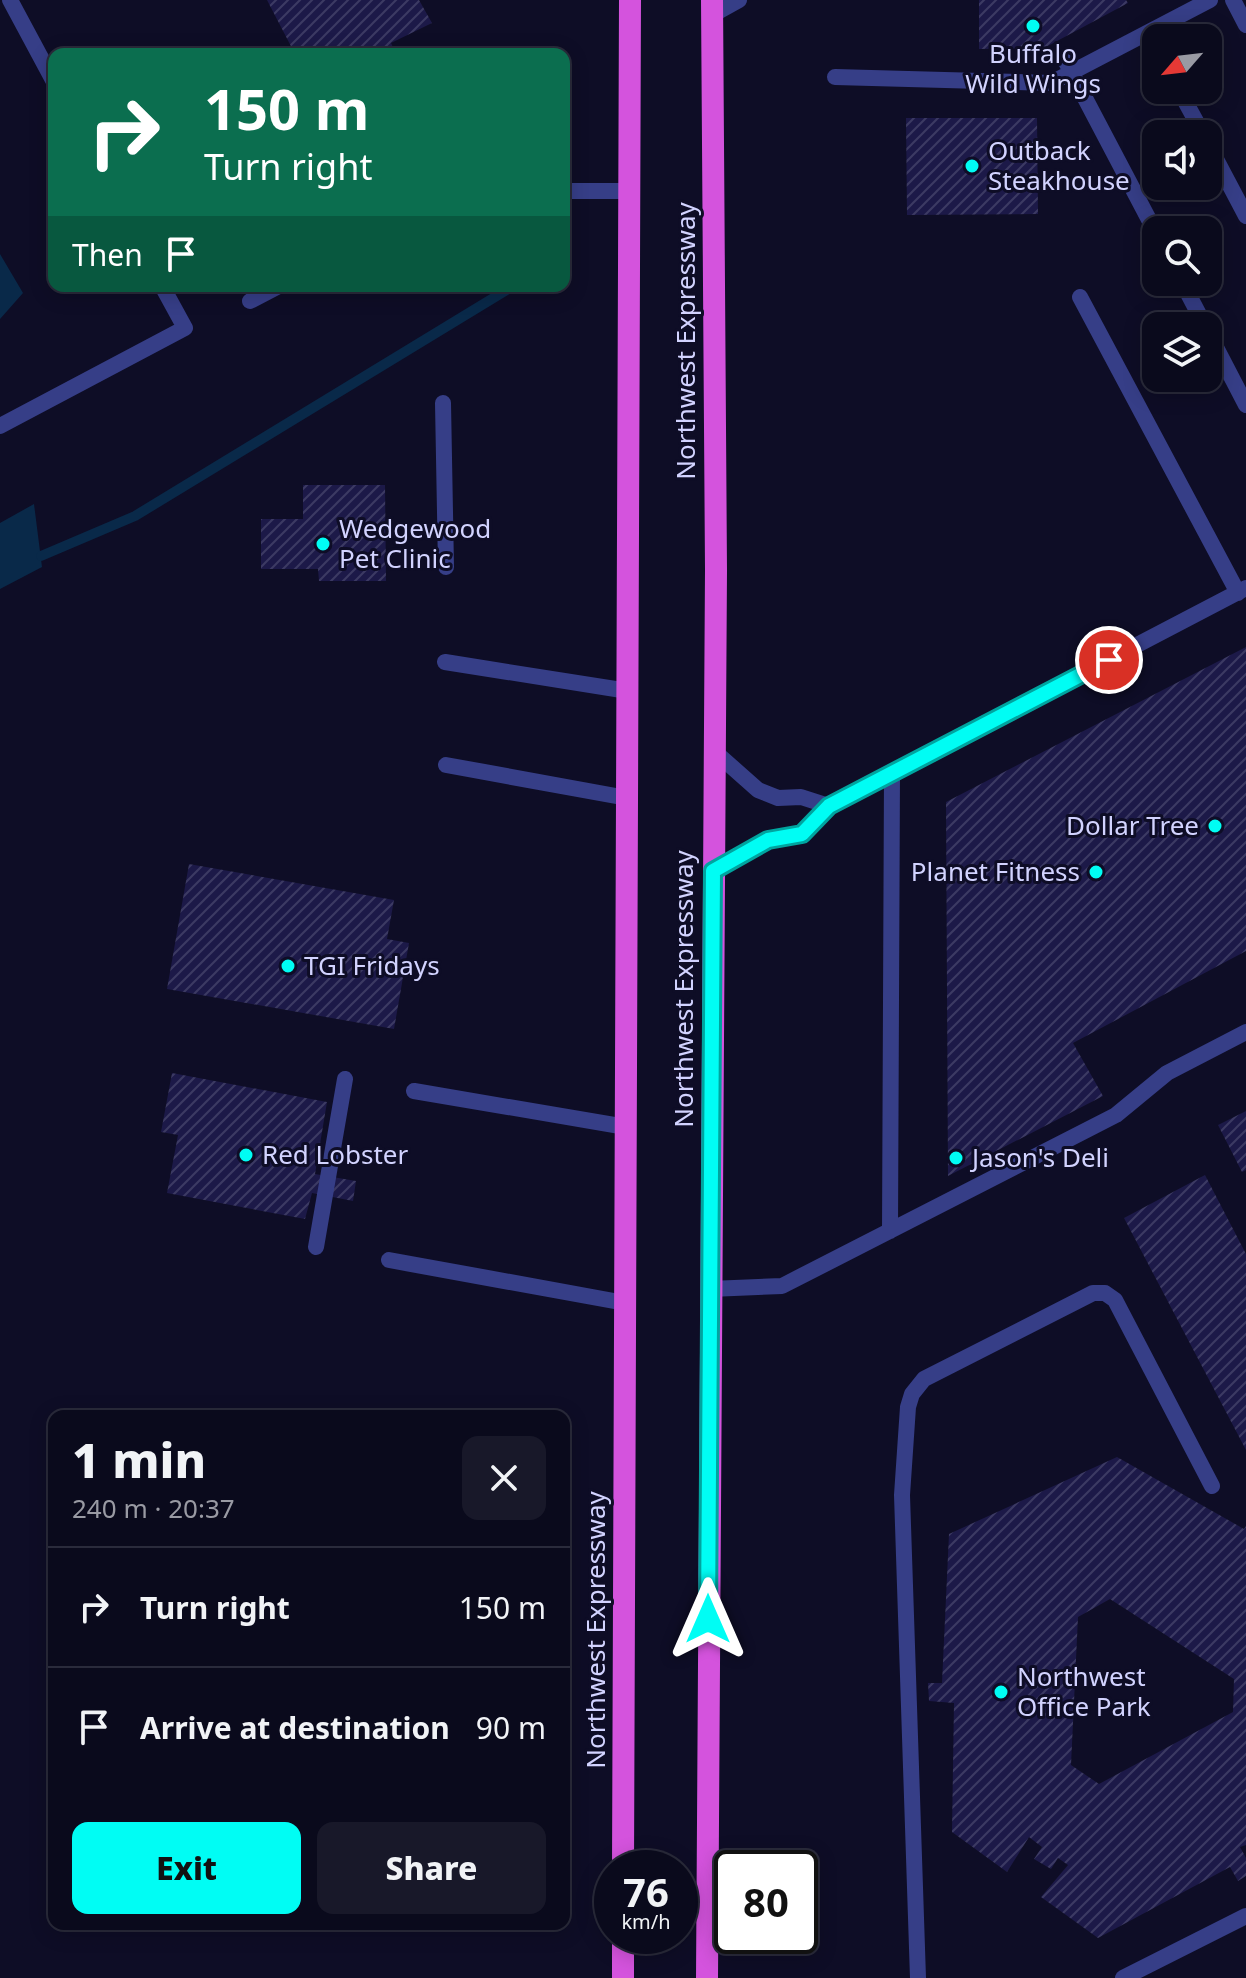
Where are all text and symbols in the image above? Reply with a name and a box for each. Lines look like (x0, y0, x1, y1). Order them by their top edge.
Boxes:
marker: Buffalo Wild Wings (1024, 17, 1042, 35)
north arrow (1142, 24, 1222, 104)
map controls (1142, 24, 1222, 392)
place label: Buffalo Wild Wings (965, 35, 1101, 101)
text: 150 m (204, 70, 369, 146)
icon: right (72, 80, 176, 184)
button: sound (1142, 120, 1222, 200)
place label: Outback Steakhouse (988, 132, 1130, 198)
text: Turn right (204, 142, 372, 191)
marker: Outback Steakhouse (963, 157, 981, 175)
street label: Northwest Expressway (667, 201, 703, 480)
button: search (1142, 216, 1222, 296)
icon: arrive (159, 232, 203, 276)
text: Then (72, 234, 143, 275)
button: layers (1142, 312, 1222, 392)
place label: Wedgewood Pet Clinic (339, 510, 491, 576)
marker: Wedgewood Pet Clinic (314, 535, 332, 553)
pin (1075, 626, 1143, 694)
icon: arrive (1087, 638, 1131, 682)
place label: Dollar Tree (1066, 807, 1199, 843)
marker: Dollar Tree (1206, 817, 1224, 835)
street label: Northwest Expressway (665, 849, 701, 1128)
place label: Planet Fitness (911, 853, 1080, 889)
marker: Planet Fitness (1087, 863, 1105, 881)
place label: TGI Fridays (304, 947, 440, 983)
marker: TGI Fridays (279, 957, 297, 975)
place label: Red Lobster (262, 1136, 408, 1172)
place label: Jason's Deli (969, 1139, 1109, 1175)
marker: Red Lobster (237, 1146, 255, 1164)
marker: Jason's Deli (947, 1149, 965, 1167)
text: 1 min (72, 1427, 206, 1492)
button: close (462, 1436, 546, 1520)
text: 240 m · 20:37 (72, 1490, 235, 1526)
street label: Northwest Expressway (577, 1490, 613, 1769)
position arrow (666, 1577, 750, 1661)
icon: right (72, 1585, 116, 1629)
text: Turn right (140, 1587, 290, 1628)
text: 150 m (459, 1587, 546, 1628)
place label: Northwest Office Park (1017, 1658, 1151, 1724)
marker: Northwest Office Park (992, 1683, 1010, 1701)
icon: arrive (72, 1705, 116, 1749)
text: Arrive at destination (140, 1707, 450, 1748)
text: 90 m (476, 1707, 546, 1748)
button: Exit (72, 1822, 301, 1914)
button: Share (317, 1822, 546, 1914)
speed limit sign: 80 (714, 1850, 818, 1954)
text: 76 (623, 1864, 669, 1919)
text: km/h (621, 1908, 671, 1935)

